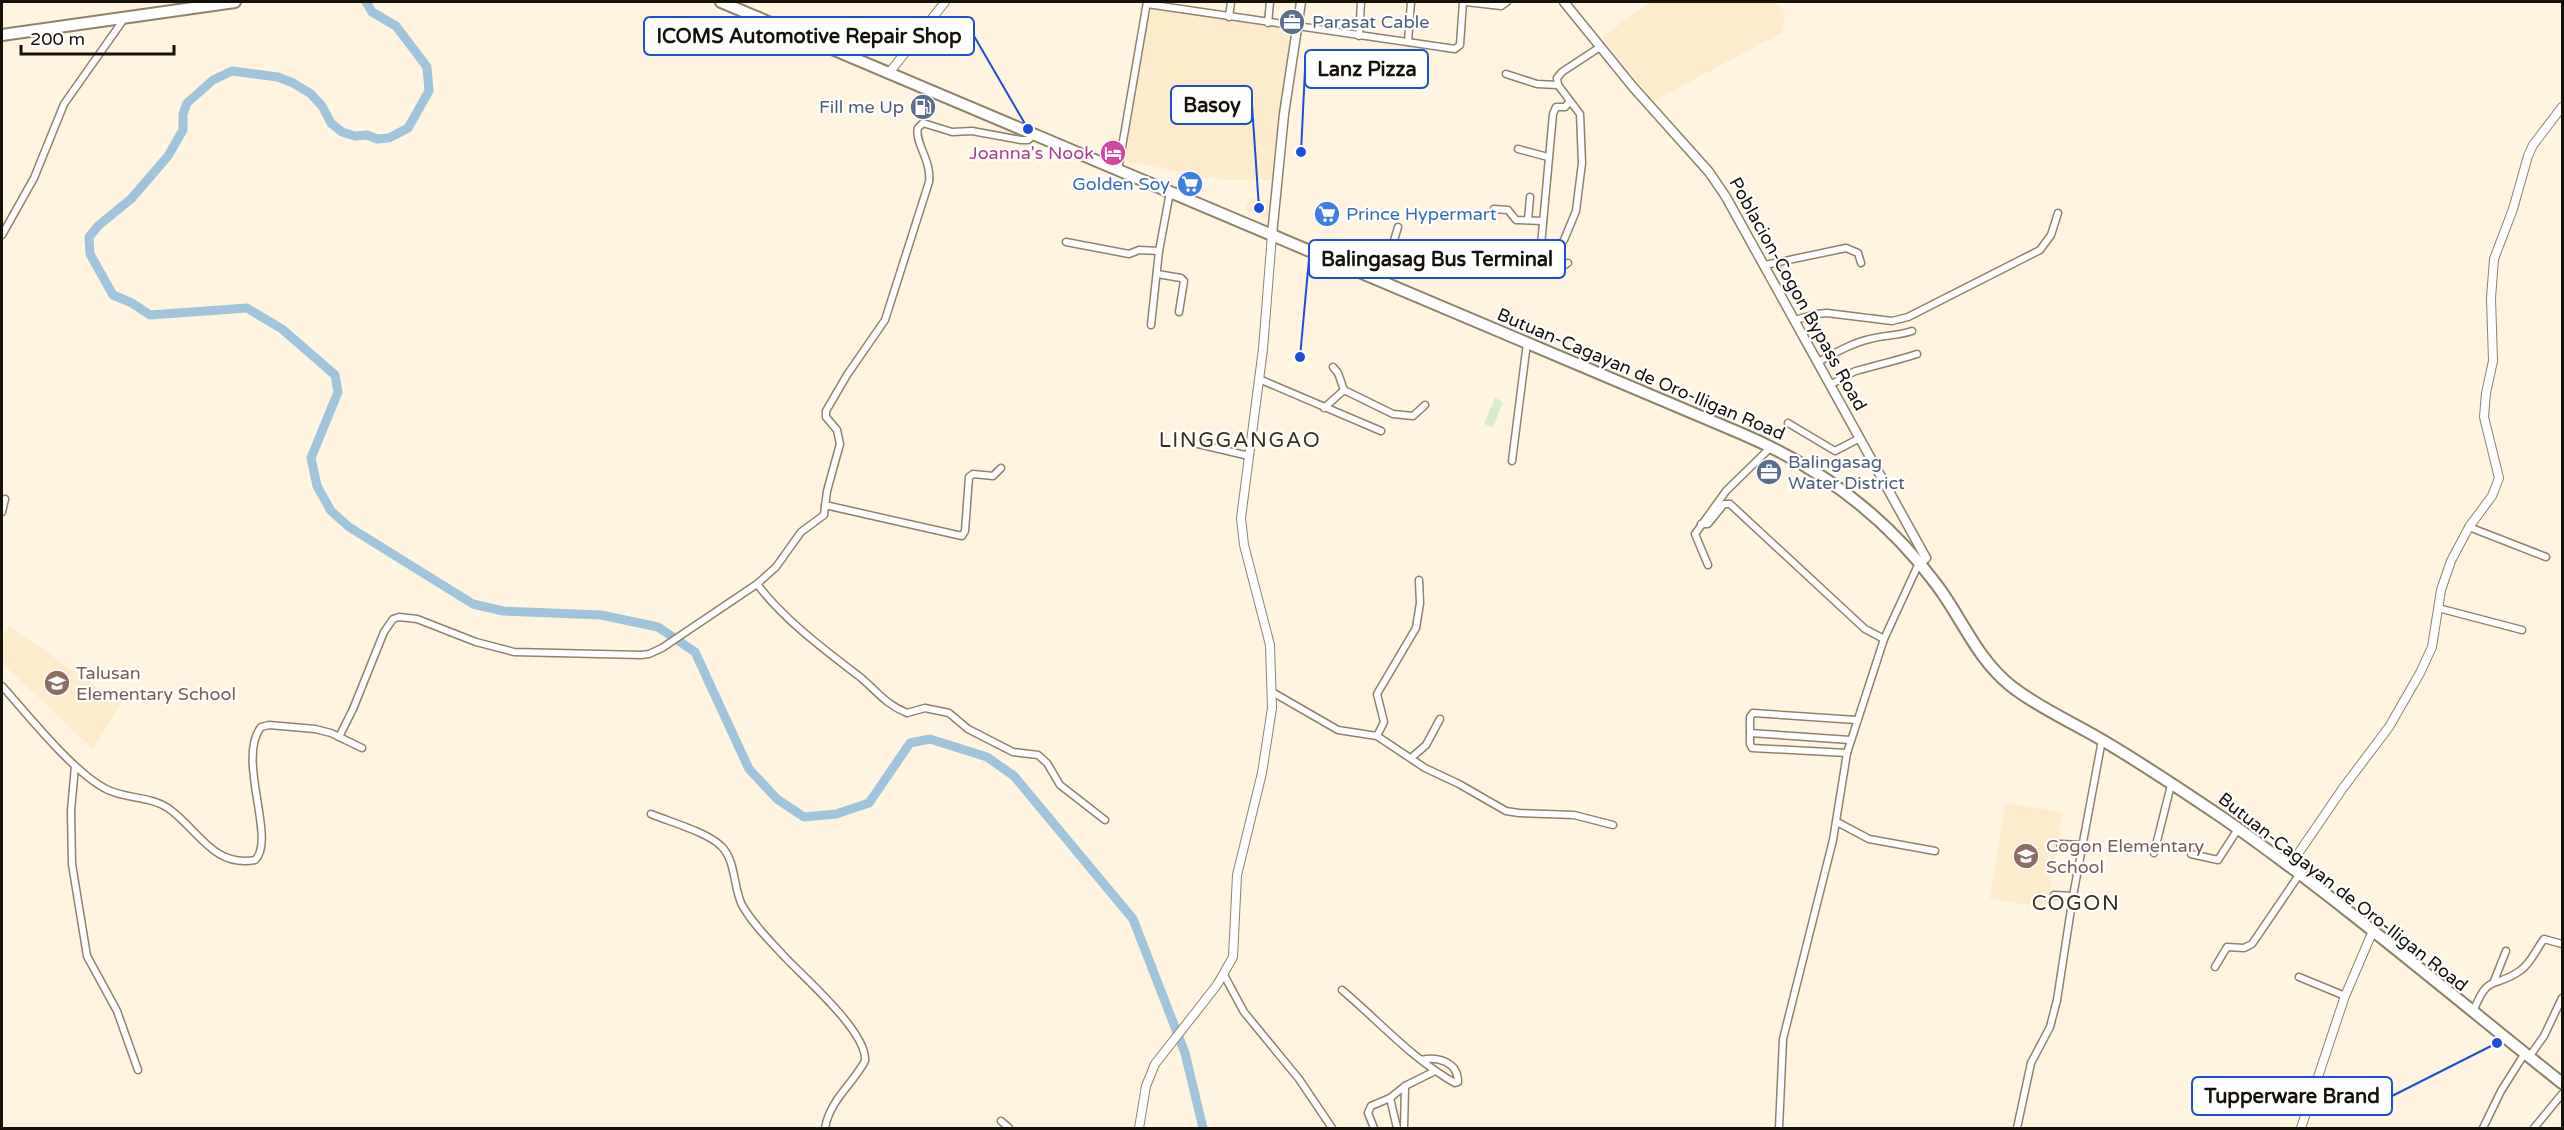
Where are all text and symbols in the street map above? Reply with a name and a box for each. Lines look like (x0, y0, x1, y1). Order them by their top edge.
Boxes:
office icon: Parasat Cable (1277, 7, 1307, 37)
place label: Parasat Cable (1312, 11, 1430, 33)
callout: ICOMS Automotive Repair Shop (644, 17, 974, 55)
scale bar (21, 18, 174, 56)
text: ICOMS Automotive Repair Shop (656, 25, 962, 49)
text: 200 m (30, 28, 85, 50)
callout: Lanz Pizza (1305, 50, 1428, 88)
text: Lanz Pizza (1317, 58, 1417, 82)
callout: Basoy (1171, 86, 1252, 124)
fuel station icon: Fill me Up (908, 92, 938, 122)
text: Basoy (1183, 94, 1241, 118)
place label: Fill me Up (819, 96, 904, 118)
hotel icon: Joanna's Nook (1098, 138, 1128, 168)
place label: Joanna's Nook (969, 142, 1094, 164)
supermarket icon: Golden Soy (1175, 169, 1205, 199)
place label: Golden Soy (1072, 173, 1170, 195)
street label: Poblacion-Cogon Bypass Road (1724, 173, 1872, 415)
supermarket icon: Prince Hypermart (1312, 199, 1342, 229)
place label: Prince Hypermart (1346, 203, 1497, 225)
callout: Balingasag Bus Terminal (1309, 240, 1565, 278)
text: Balingasag Bus Terminal (1321, 248, 1553, 272)
street label: Butuan-Cagayan de Oro-Iligan Road (1494, 303, 1788, 445)
district label: LINGGANGAO (1159, 428, 1321, 453)
place label: Balingasag Water District (1788, 451, 1905, 494)
office icon: Balingasag Water District (1754, 457, 1784, 487)
place label: Talusan Elementary School (76, 662, 236, 705)
school or university icon: Talusan Elementary School (42, 668, 72, 698)
street label: Butuan-Cagayan de Oro-Iligan Road (2214, 788, 2472, 996)
place label: Cogon Elementary School (2046, 835, 2205, 878)
school or university icon: Cogon Elementary School (2011, 841, 2041, 871)
district label: COGON (2032, 891, 2120, 916)
callout: Tupperware Brand (2192, 1077, 2392, 1115)
text: Tupperware Brand (2203, 1085, 2380, 1109)

